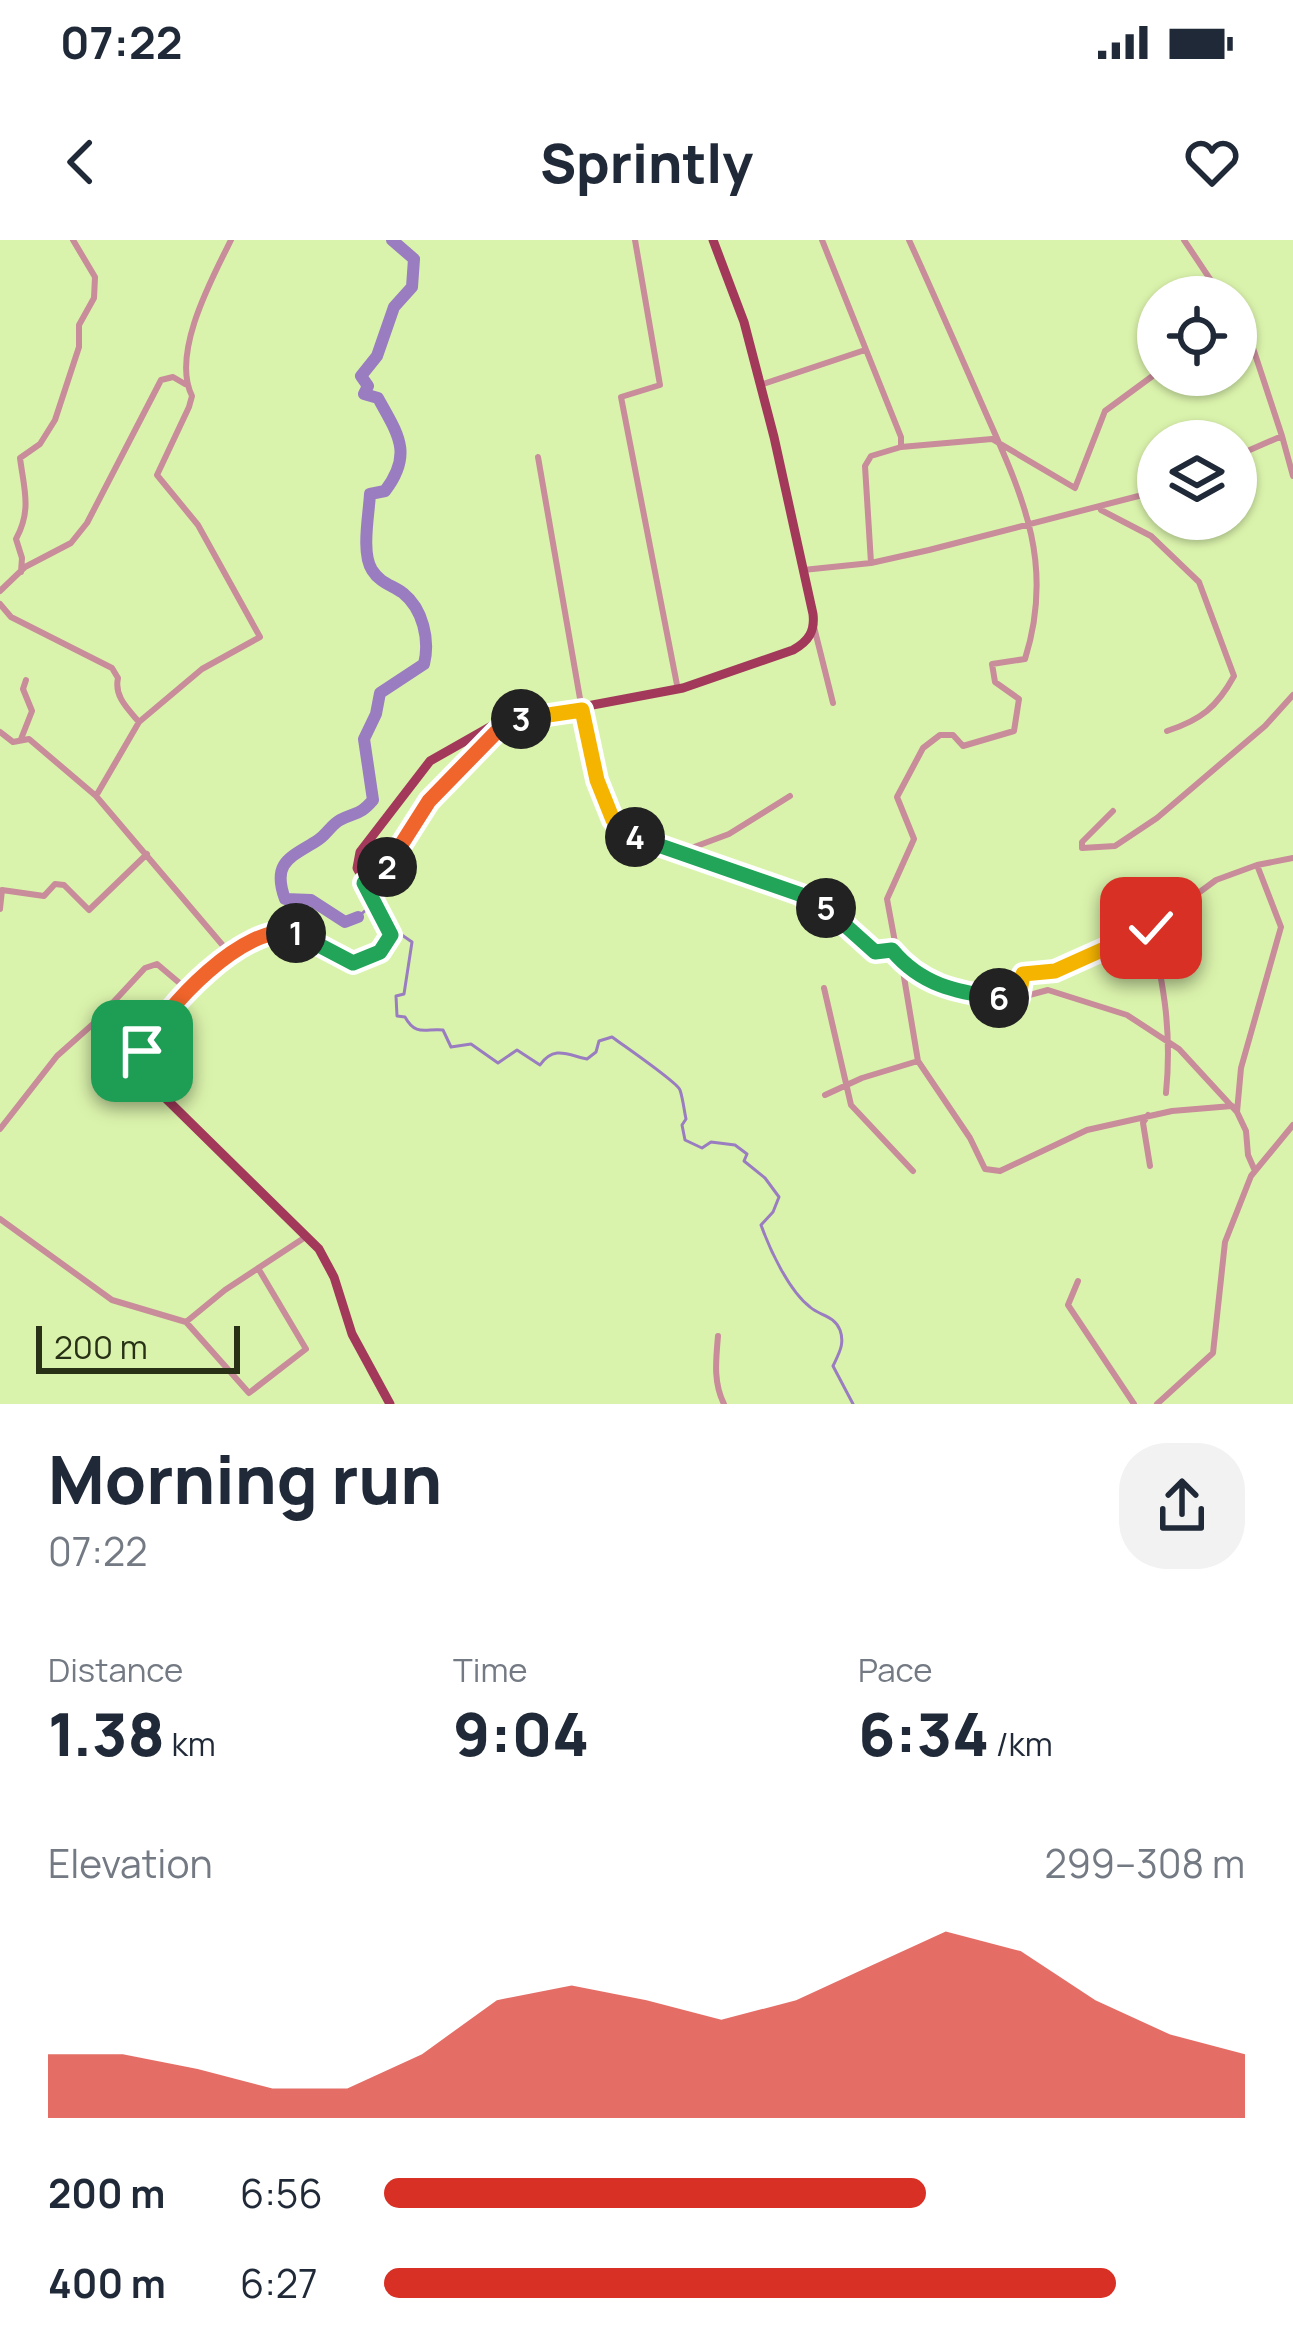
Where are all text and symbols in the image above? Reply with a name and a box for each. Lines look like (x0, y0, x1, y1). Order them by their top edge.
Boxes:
text: 07:22 (60, 11, 183, 73)
text: Sprintly (540, 125, 753, 199)
icon: back (48, 129, 114, 195)
icon: heart (1179, 129, 1245, 195)
map controls (1137, 276, 1257, 540)
button: locate (1137, 276, 1257, 396)
button: layers (1137, 420, 1257, 540)
pin: 3 (491, 689, 551, 749)
text: 3 (511, 696, 531, 741)
pin: 4 (605, 807, 665, 867)
text: 4 (625, 814, 645, 859)
pin: 2 (357, 837, 417, 897)
text: 2 (377, 844, 397, 889)
pin (1100, 877, 1202, 979)
pin: 5 (796, 878, 856, 938)
text: 5 (816, 885, 836, 930)
icon: check (1118, 895, 1184, 961)
pin: 1 (266, 903, 326, 963)
text: 1 (289, 910, 303, 955)
pin: 6 (969, 968, 1029, 1028)
text: 6 (989, 975, 1009, 1020)
pin (91, 1000, 193, 1102)
icon: arrive (109, 1018, 175, 1084)
scale bar (36, 1320, 240, 1373)
text: 200 m (54, 1324, 148, 1369)
text: Morning run (48, 1434, 442, 1524)
button: share (1119, 1443, 1245, 1569)
text: 07:22 (48, 1524, 148, 1578)
text: Distance (48, 1647, 183, 1692)
text: Time (453, 1647, 528, 1692)
text: Pace (858, 1647, 933, 1692)
text: 1.38 (48, 1692, 165, 1774)
text: 9:04 (453, 1692, 589, 1774)
text: 6:34 (858, 1692, 989, 1774)
text: km (165, 1721, 216, 1766)
text: /km (989, 1721, 1053, 1766)
text: Elevation (48, 1836, 213, 1890)
text: 299–308 m (1044, 1836, 1245, 1890)
text: 200 m (48, 2166, 165, 2220)
text: 6:56 (240, 2166, 323, 2220)
text: 400 m (48, 2256, 166, 2310)
text: 6:27 (240, 2256, 318, 2310)

